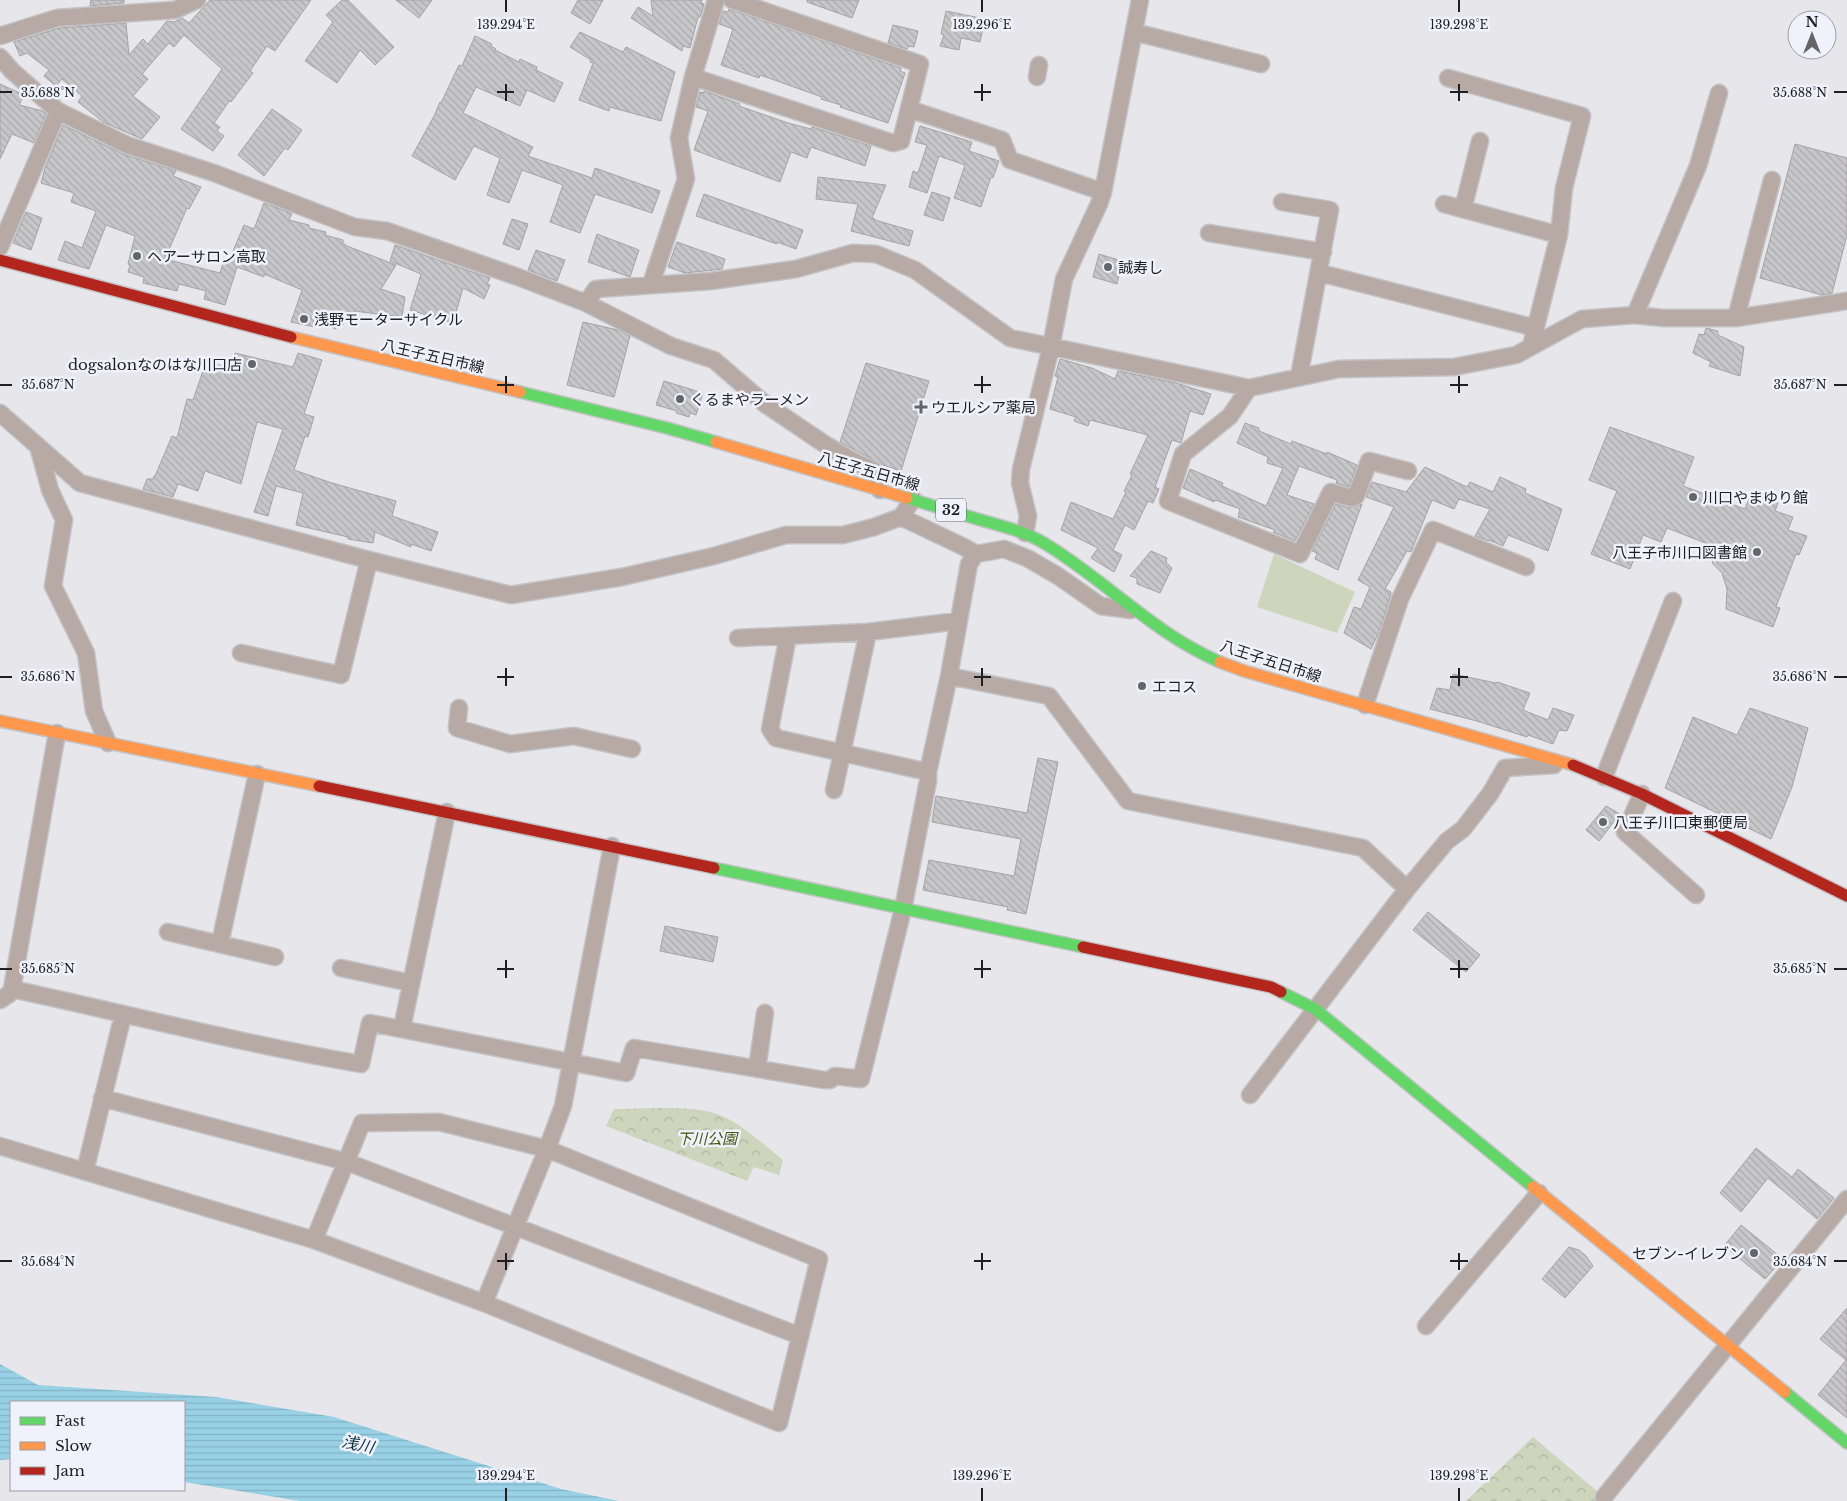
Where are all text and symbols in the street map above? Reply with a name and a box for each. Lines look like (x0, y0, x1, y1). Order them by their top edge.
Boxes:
north arrow (1787, 10, 1837, 60)
text: N (1805, 13, 1819, 31)
text: 139.294°E (477, 17, 535, 32)
text: 139.296°E (952, 17, 1012, 32)
text: 139.298°E (1430, 17, 1489, 32)
text: 35.688°N (21, 85, 75, 100)
text: 35.688°N (1773, 85, 1827, 100)
place label: ヘアーサロン高取 (147, 247, 266, 266)
marker: ヘアーサロン高取 (131, 250, 143, 262)
place label: 誠寿し (1118, 258, 1163, 277)
marker: 誠寿し (1102, 261, 1114, 273)
place label: 浅野モーターサイクル (314, 310, 463, 329)
marker: 浅野モーターサイクル (298, 313, 310, 325)
street label: 八王子五日市線 (380, 335, 486, 377)
place label: dogsalonなのはな川口店 (68, 355, 242, 374)
marker: dogsalonなのはな川口店 (246, 358, 258, 370)
text: 35.687°N (21, 377, 75, 392)
text: 35.687°N (1773, 377, 1827, 392)
place label: くるまやラーメン (690, 390, 809, 409)
marker: くるまやラーメン (674, 393, 686, 405)
place label: ウエルシア薬局 (931, 398, 1036, 417)
marker: ウエルシア薬局 (915, 401, 927, 413)
street label: 八王子五日市線 (816, 447, 922, 495)
place label: 川口やまゆり館 (1703, 488, 1808, 507)
marker: 川口やまゆり館 (1687, 491, 1699, 503)
road number: 32 (936, 498, 966, 522)
place label: 八王子市川口図書館 (1612, 543, 1747, 562)
marker: 八王子市川口図書館 (1751, 546, 1763, 558)
street label: 八王子五日市線 (1218, 636, 1324, 686)
text: 35.686°N (21, 669, 76, 684)
text: 35.686°N (1773, 669, 1828, 684)
place label: エコス (1152, 677, 1197, 696)
marker: エコス (1136, 680, 1148, 692)
place label: 八王子川口東郵便局 (1613, 813, 1748, 832)
marker: 八王子川口東郵便局 (1597, 816, 1609, 828)
text: 35.685°N (21, 961, 75, 976)
text: 35.685°N (1773, 961, 1827, 976)
park label: 下川公園 (677, 1129, 739, 1148)
place label: セブン-イレブン (1632, 1244, 1744, 1263)
marker: セブン-イレブン (1748, 1247, 1760, 1259)
text: 35.684°N (21, 1254, 75, 1269)
text: 35.684°N (1773, 1254, 1827, 1269)
legend (10, 1401, 185, 1491)
text: Fast (55, 1411, 86, 1430)
water label: 浅川 (340, 1431, 378, 1458)
text: Slow (55, 1436, 92, 1455)
text: Jam (53, 1461, 85, 1480)
text: 139.294°E (477, 1468, 535, 1483)
text: 139.296°E (952, 1468, 1012, 1483)
text: 139.298°E (1430, 1468, 1489, 1483)

